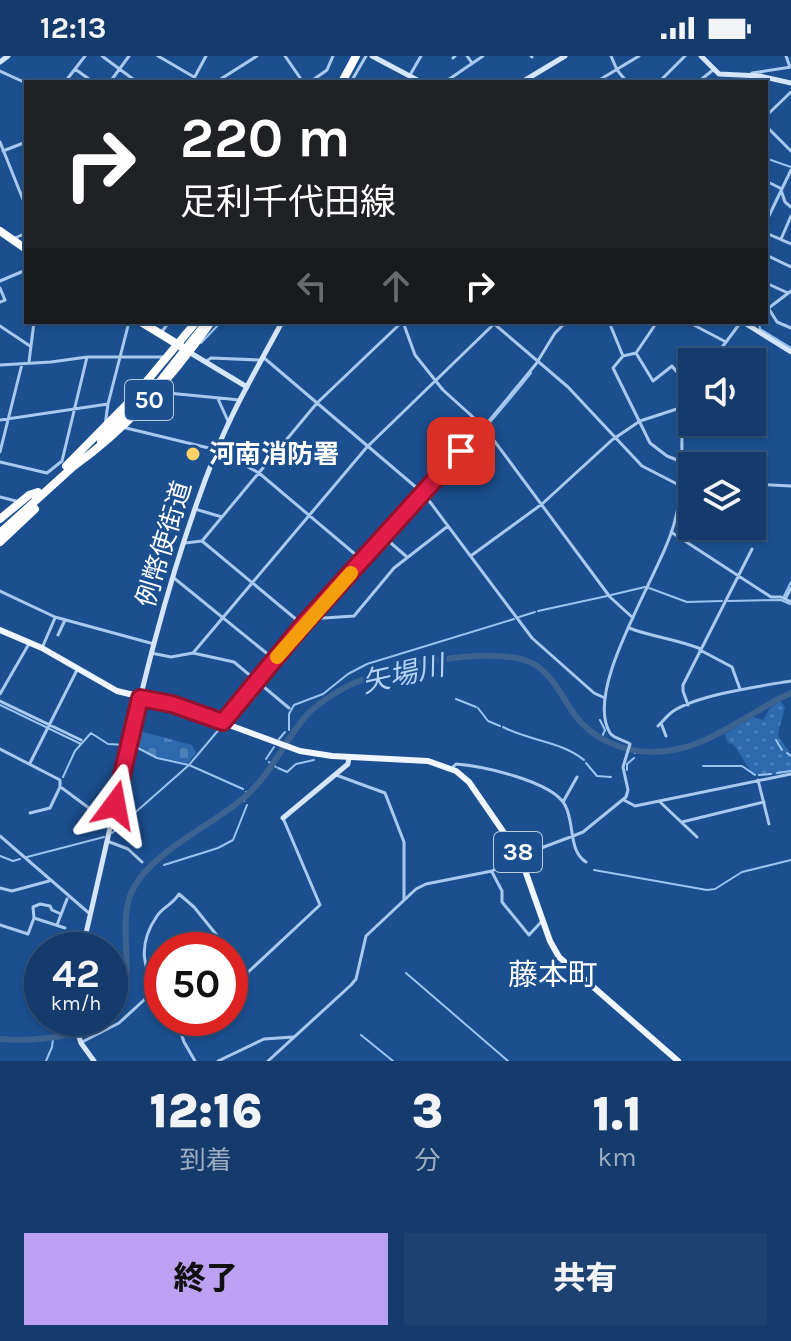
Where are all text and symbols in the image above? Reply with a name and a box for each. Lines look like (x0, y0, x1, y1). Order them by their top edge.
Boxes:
text: 12:13 (40, 10, 106, 46)
text: 220 m (180, 105, 351, 170)
icon: right (48, 112, 152, 216)
text: 足利千代田線 (180, 181, 396, 223)
icon: left (290, 264, 334, 308)
icon: ahead (374, 264, 418, 308)
icon: right (458, 264, 502, 308)
map controls (678, 348, 766, 540)
button: sound (678, 348, 766, 436)
road number: 50 (125, 380, 173, 420)
pin (427, 417, 495, 485)
icon: arrive (439, 429, 483, 473)
place label: 河南消防署 (209, 439, 339, 470)
marker: 河南消防署 (184, 445, 202, 463)
button: layers (678, 452, 766, 540)
street label: 例幣使街道 (130, 477, 198, 611)
water label: 矢場川 (358, 648, 451, 700)
position arrow (73, 763, 157, 847)
road number: 38 (494, 832, 542, 872)
speed limit sign: 50 (144, 932, 248, 1036)
text: 42 (52, 950, 100, 997)
district label: 藤本町 (508, 957, 598, 993)
text: km/h (51, 992, 101, 1015)
text: 12:16 (149, 1083, 262, 1139)
text: 3 (412, 1083, 443, 1139)
text: 1.1 (593, 1086, 642, 1142)
text: km (598, 1142, 637, 1173)
text: 到着 (180, 1145, 232, 1176)
text: 分 (414, 1145, 440, 1176)
button: 終了 (24, 1233, 388, 1325)
button: 共有 (404, 1233, 767, 1325)

